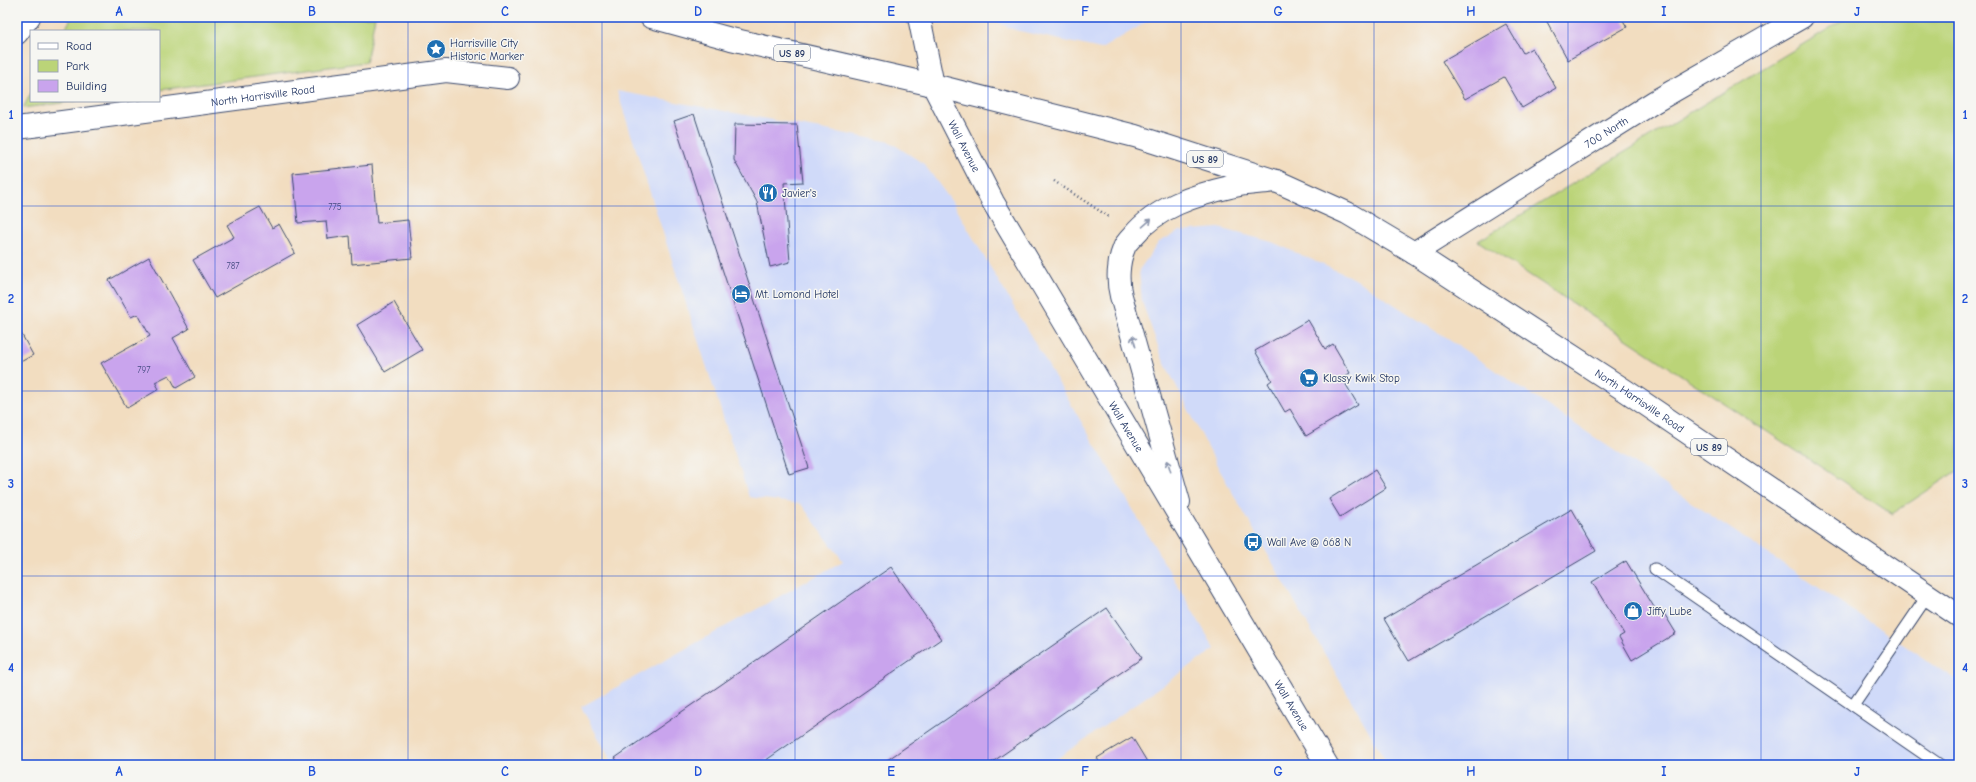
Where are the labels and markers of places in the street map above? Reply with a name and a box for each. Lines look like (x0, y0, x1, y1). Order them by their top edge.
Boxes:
place label: Harrisville City Historic Marker (450, 37, 524, 63)
place icon: Harrisville City Historic Marker (425, 38, 447, 60)
restaurant icon: Javier's (757, 182, 779, 204)
place label: Javier's (782, 187, 817, 200)
hotel icon: Mt. Lomond Hotel (730, 283, 752, 305)
place label: Mt. Lomond Hotel (755, 288, 839, 301)
supermarket icon: Klassy Kwik Stop (1298, 367, 1320, 389)
place label: Klassy Kwik Stop (1323, 372, 1400, 385)
bus stop icon: Wall Ave @ 668 N (1242, 531, 1264, 553)
place label: Wall Ave @ 668 N (1267, 536, 1351, 549)
shop icon: Jiffy Lube (1622, 600, 1644, 622)
place label: Jiffy Lube (1647, 605, 1692, 618)

